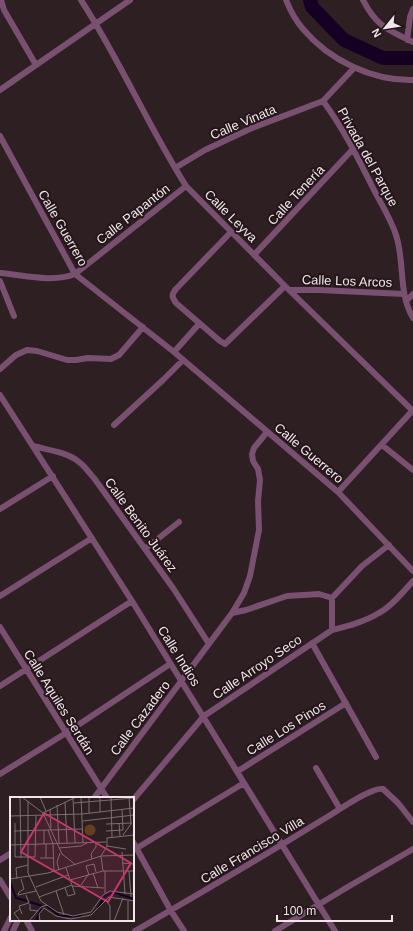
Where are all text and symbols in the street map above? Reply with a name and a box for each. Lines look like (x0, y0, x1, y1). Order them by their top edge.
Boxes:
north arrow (365, 8, 405, 48)
text: N (369, 27, 384, 39)
street label: Calle Vinata (208, 101, 279, 143)
street label: Privada del Parque (335, 105, 401, 209)
street label: Calle Tenería (264, 161, 328, 228)
street label: Calle Papantón (93, 181, 173, 247)
street label: Calle Guerrero (35, 187, 91, 269)
street label: Calle Leyva (202, 187, 261, 246)
street label: Calle Los Arcos (302, 272, 393, 290)
street label: Calle Guerrero (272, 420, 346, 486)
street label: Calle Benito Juárez (102, 475, 180, 575)
street label: Calle Indios (155, 623, 204, 689)
street label: Calle Arroyo Seco (210, 632, 304, 702)
street label: Calle Aquiles Serdán (21, 647, 97, 757)
street label: Calle Cazadero (107, 678, 173, 758)
street label: Calle Los Pinos (244, 697, 329, 758)
inset map (10, 797, 134, 921)
street label: Calle Francisco Villa (198, 813, 307, 887)
scale bar (277, 897, 392, 923)
text: 100 m (283, 904, 316, 918)

